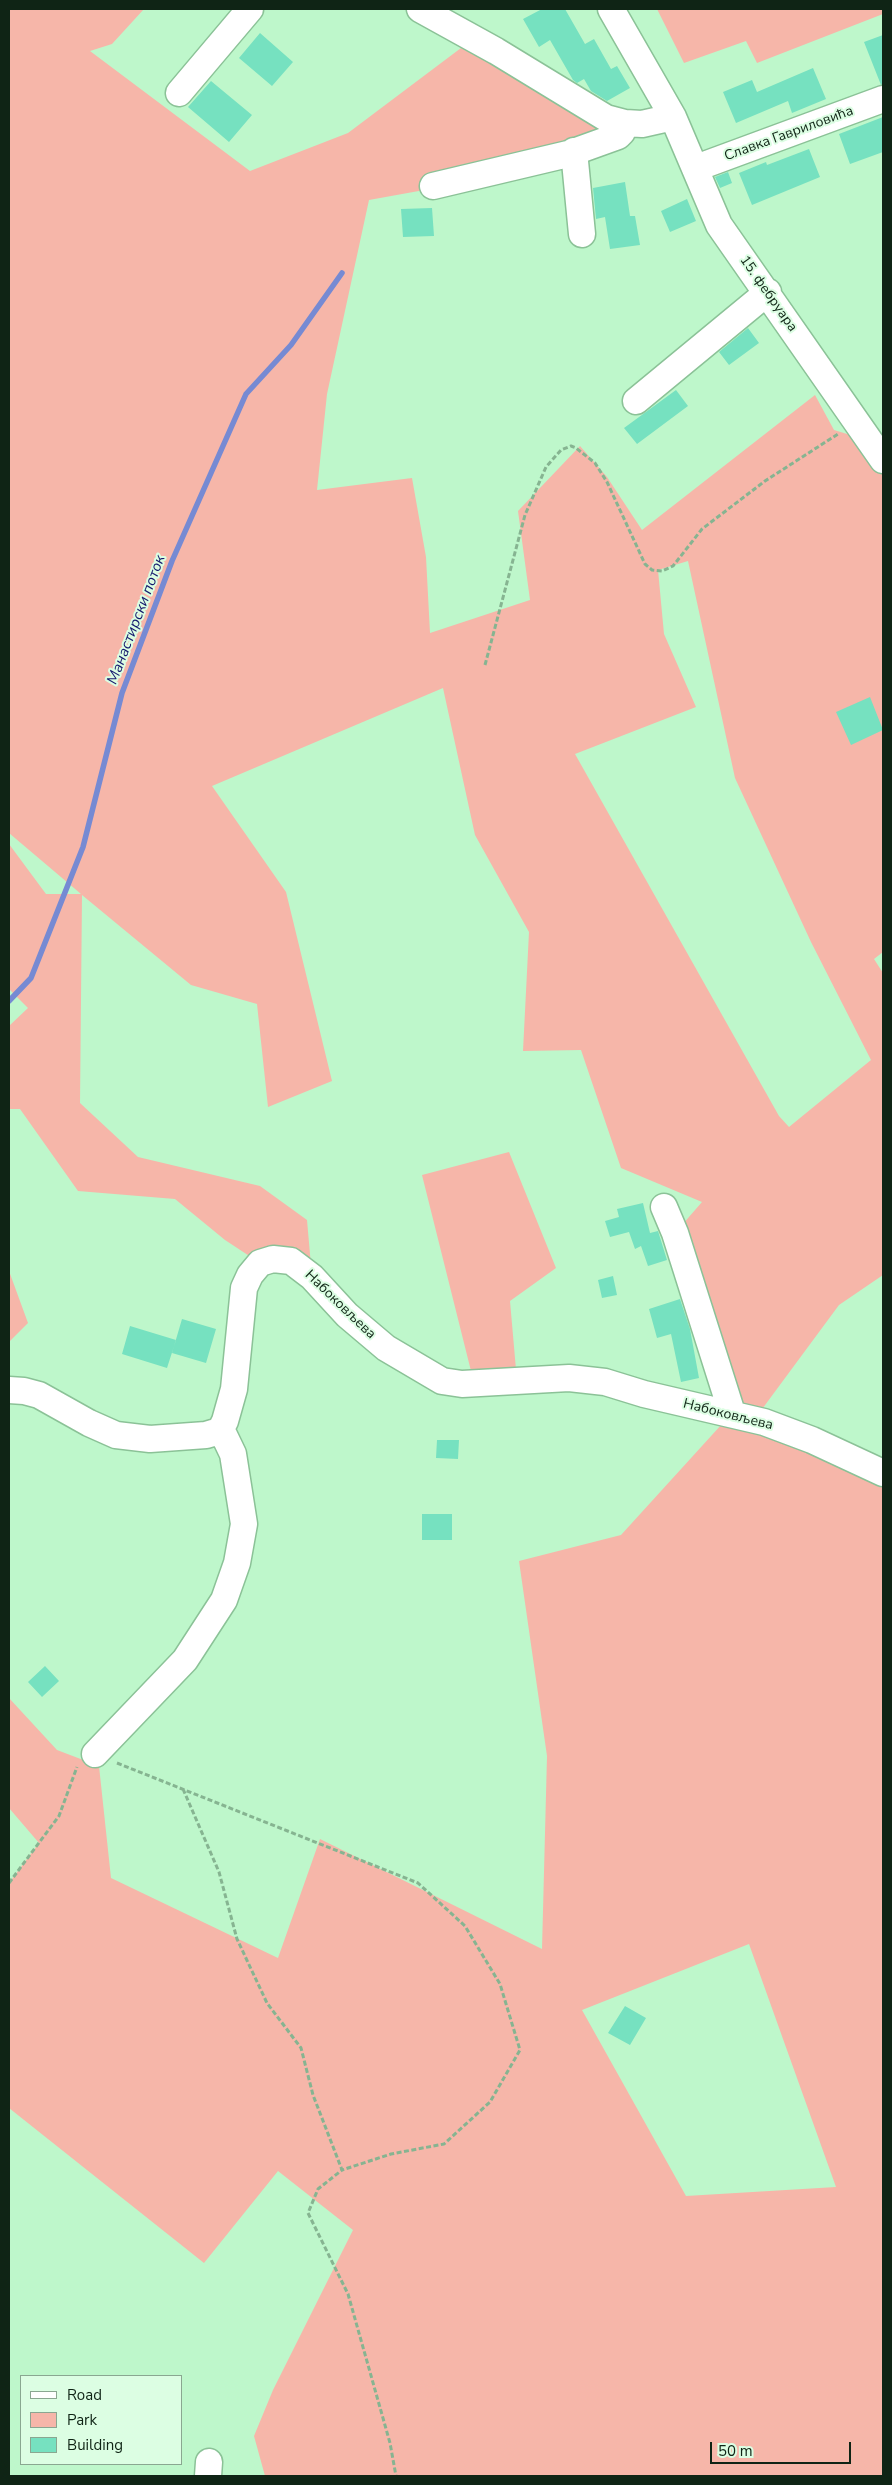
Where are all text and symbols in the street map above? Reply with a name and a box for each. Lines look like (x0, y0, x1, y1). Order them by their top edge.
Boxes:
street label: Славка Гавриловића (722, 103, 856, 165)
street label: 15. фебруара (736, 253, 800, 335)
water label: Манастирски поток (104, 553, 170, 687)
street label: Набоковљева (301, 1267, 379, 1343)
street label: Набоковљева (681, 1396, 775, 1434)
legend (20, 2375, 182, 2465)
text: Road (67, 2385, 102, 2405)
text: Park (67, 2410, 97, 2430)
scale bar (712, 2432, 853, 2464)
text: Building (67, 2435, 123, 2455)
text: 50 m (718, 2441, 753, 2461)

